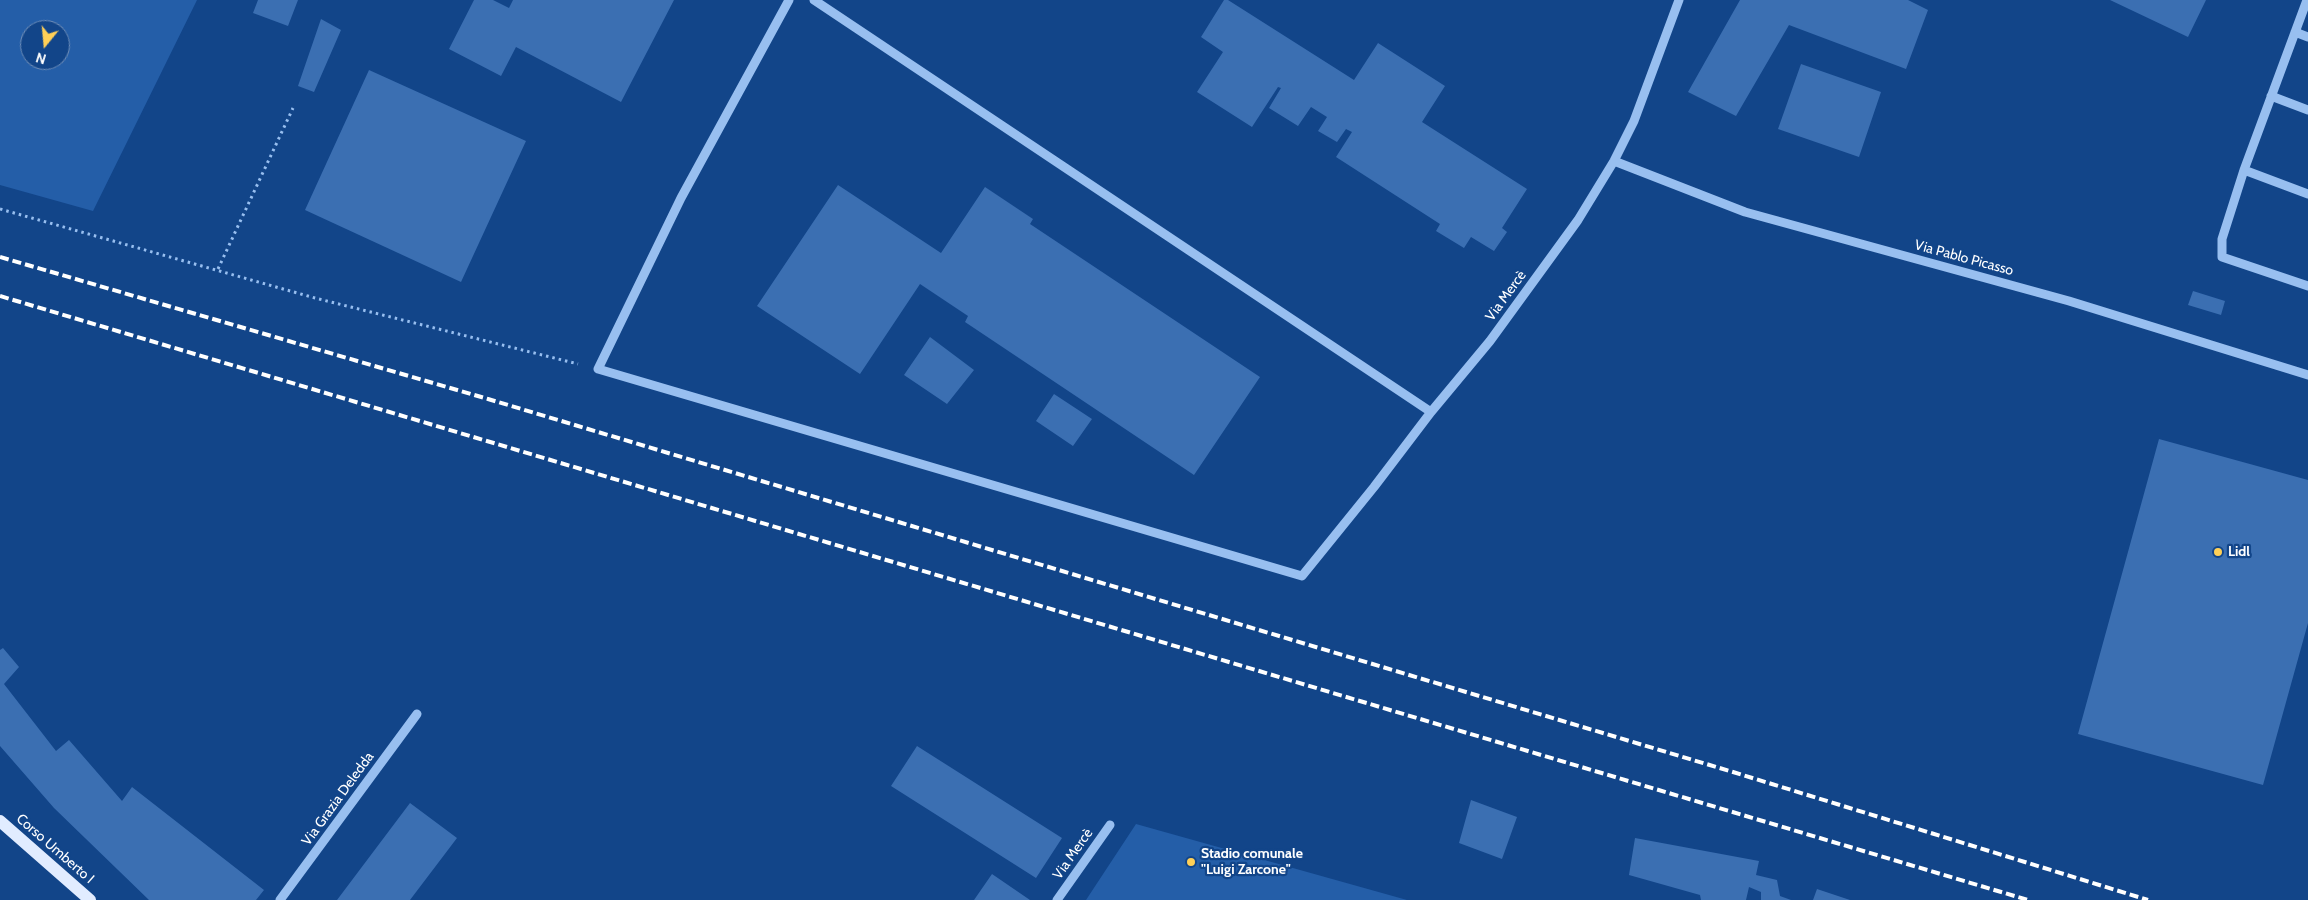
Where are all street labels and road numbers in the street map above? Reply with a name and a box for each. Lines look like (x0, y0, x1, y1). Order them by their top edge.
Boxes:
street label: Via Pablo Picasso (1913, 237, 2015, 279)
street label: Via Mercè (1482, 268, 1530, 324)
street label: Via Grazia Deledda (298, 749, 378, 849)
street label: Corso Umberto I (13, 811, 97, 887)
street label: Via Mercè (1049, 825, 1097, 883)

